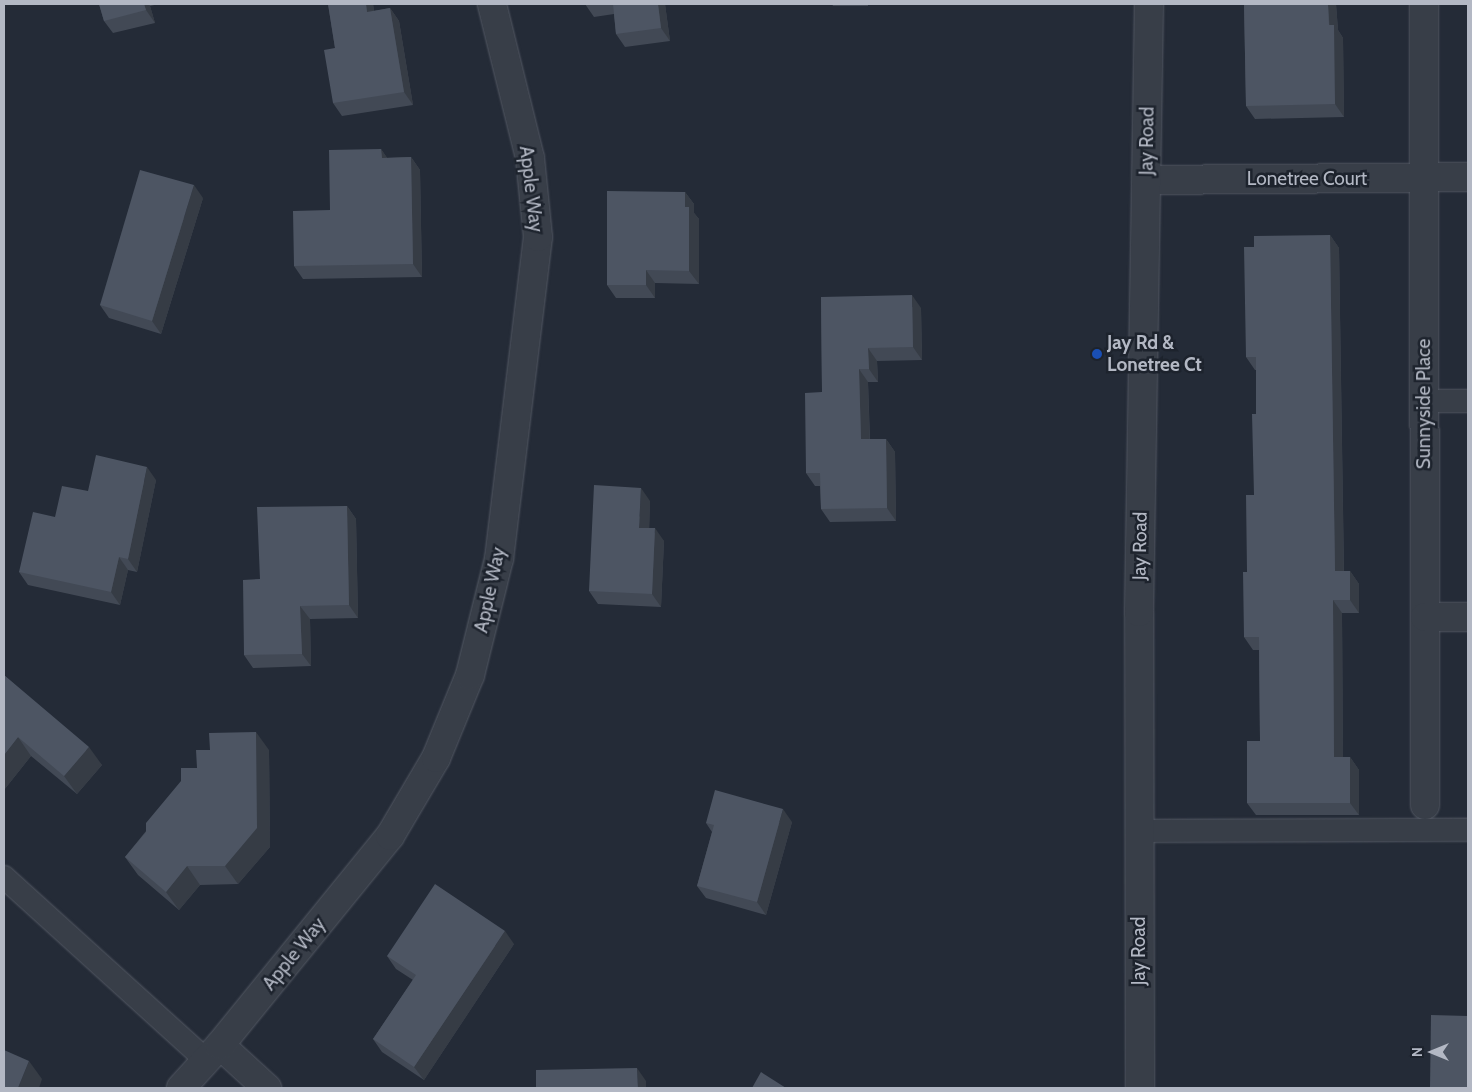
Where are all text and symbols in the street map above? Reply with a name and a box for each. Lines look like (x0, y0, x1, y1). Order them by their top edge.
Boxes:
street label: Jay Road (1135, 107, 1159, 175)
street label: Apple Way (514, 145, 548, 233)
street label: Lonetree Court (1247, 168, 1367, 190)
place label: Jay Rd & Lonetree Ct (1107, 332, 1202, 376)
street label: Sunnyside Place (1413, 339, 1435, 469)
marker: Jay Rd & Lonetree Ct (1091, 348, 1103, 360)
street label: Jay Road (1128, 512, 1152, 580)
street label: Apple Way (470, 545, 510, 635)
street label: Apple Way (258, 913, 330, 995)
street label: Jay Road (1128, 917, 1150, 985)
north arrow (1407, 1027, 1457, 1077)
text: N (1408, 1047, 1426, 1057)

